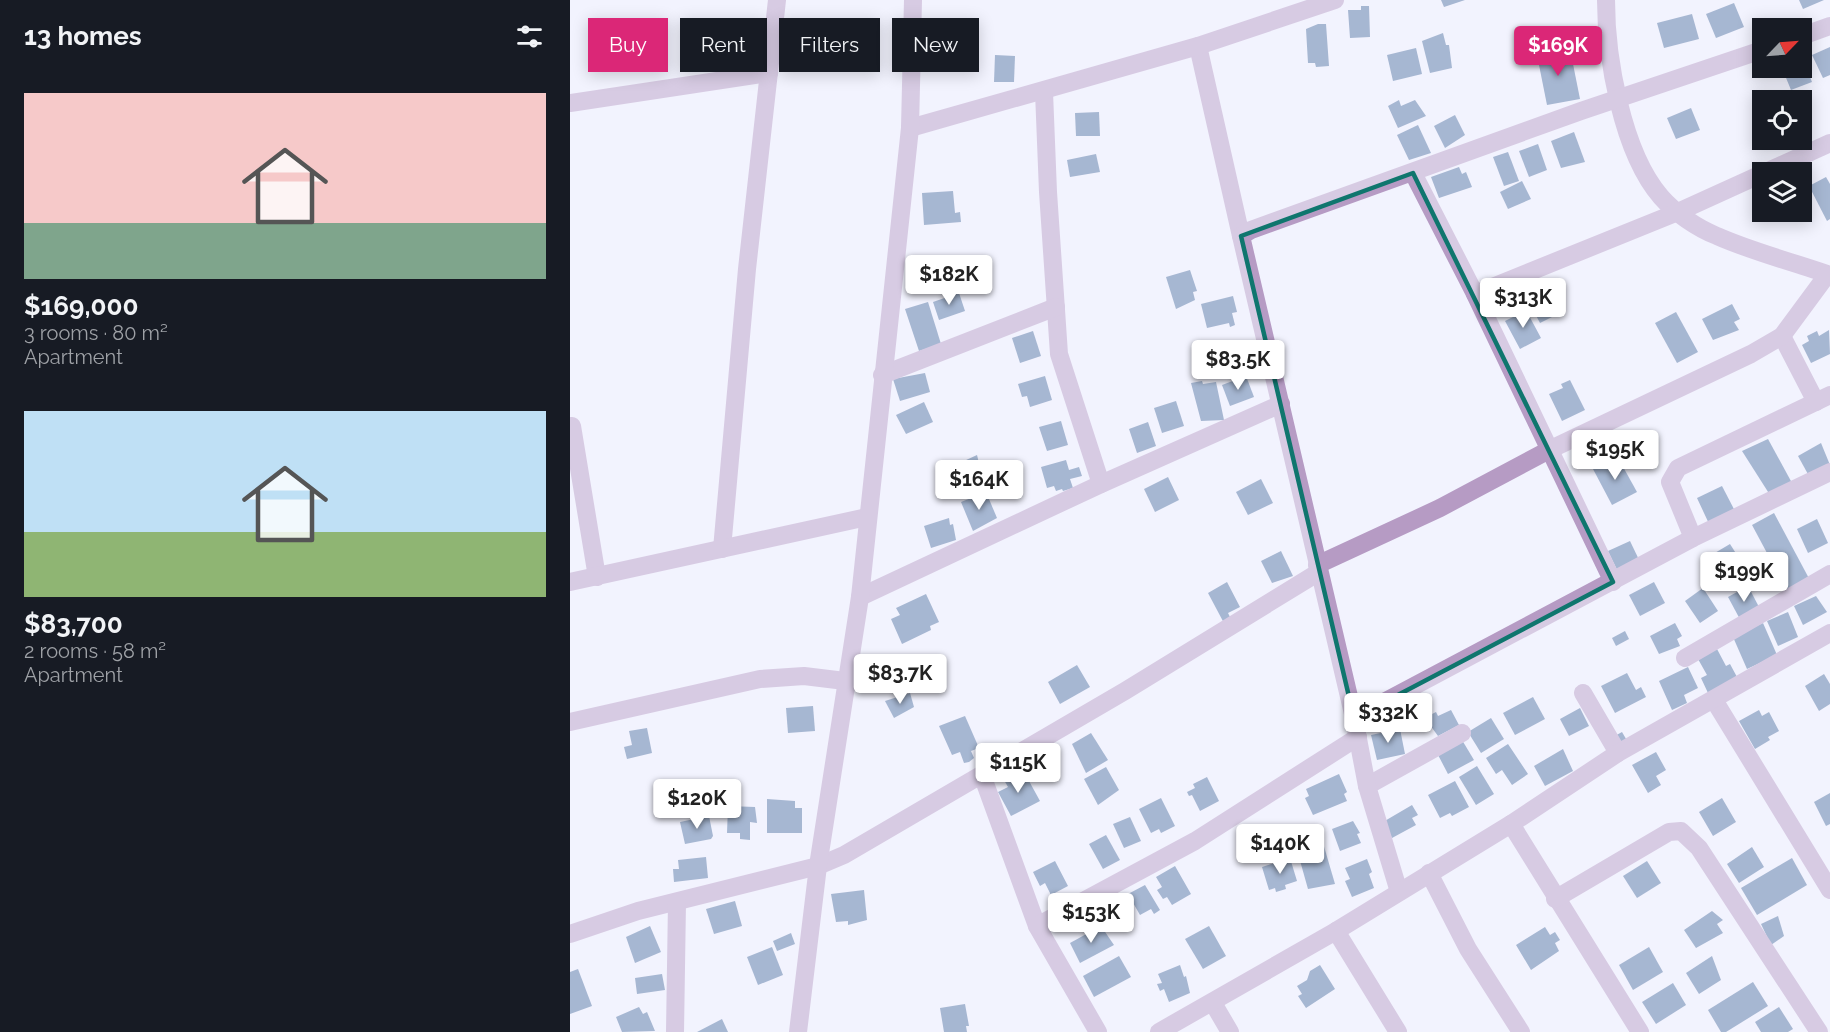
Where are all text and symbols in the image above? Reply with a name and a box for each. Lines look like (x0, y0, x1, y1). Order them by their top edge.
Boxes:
chip: Buy (588, 18, 668, 72)
chip: Rent (680, 18, 767, 72)
chip: Filters (779, 18, 880, 72)
chip: New (892, 18, 979, 72)
north arrow (1752, 18, 1812, 78)
map controls (1752, 18, 1812, 222)
icon: filters (513, 20, 546, 53)
text: 13 homes (24, 21, 142, 51)
pin: $169K (1516, 26, 1600, 77)
text: $169K (1528, 33, 1588, 57)
button: locate (1752, 90, 1812, 150)
icon: home (231, 132, 339, 240)
button: layers (1752, 162, 1812, 222)
pin: $182K (907, 255, 991, 306)
text: $182K (919, 262, 979, 286)
pin: $313K (1481, 278, 1565, 329)
text: $313K (1494, 285, 1552, 309)
text: $169,000 (24, 291, 138, 321)
text: 3 rooms · 80 m² (24, 321, 168, 345)
pin: $83.5K (1189, 340, 1287, 391)
text: Apartment (24, 345, 123, 369)
text: $83.5K (1206, 347, 1270, 371)
pin: $195K (1573, 430, 1657, 481)
text: $195K (1586, 437, 1644, 461)
icon: home (231, 450, 339, 558)
pin: $164K (937, 460, 1021, 511)
text: $164K (949, 467, 1009, 491)
pin: $199K (1702, 552, 1786, 603)
text: $199K (1714, 559, 1774, 583)
text: $83,700 (24, 609, 123, 639)
text: 2 rooms · 58 m² (24, 639, 166, 663)
pin: $83.7K (851, 654, 949, 705)
text: $83.7K (868, 661, 932, 685)
text: Apartment (24, 663, 123, 687)
pin: $332K (1346, 693, 1430, 744)
text: $332K (1358, 700, 1418, 724)
pin: $115K (976, 743, 1060, 794)
text: $115K (990, 750, 1046, 774)
pin: $120K (655, 779, 739, 830)
text: $120K (667, 786, 727, 810)
pin: $140K (1238, 824, 1322, 875)
text: $140K (1250, 831, 1310, 855)
pin: $153K (1049, 893, 1133, 944)
text: $153K (1062, 900, 1120, 924)

